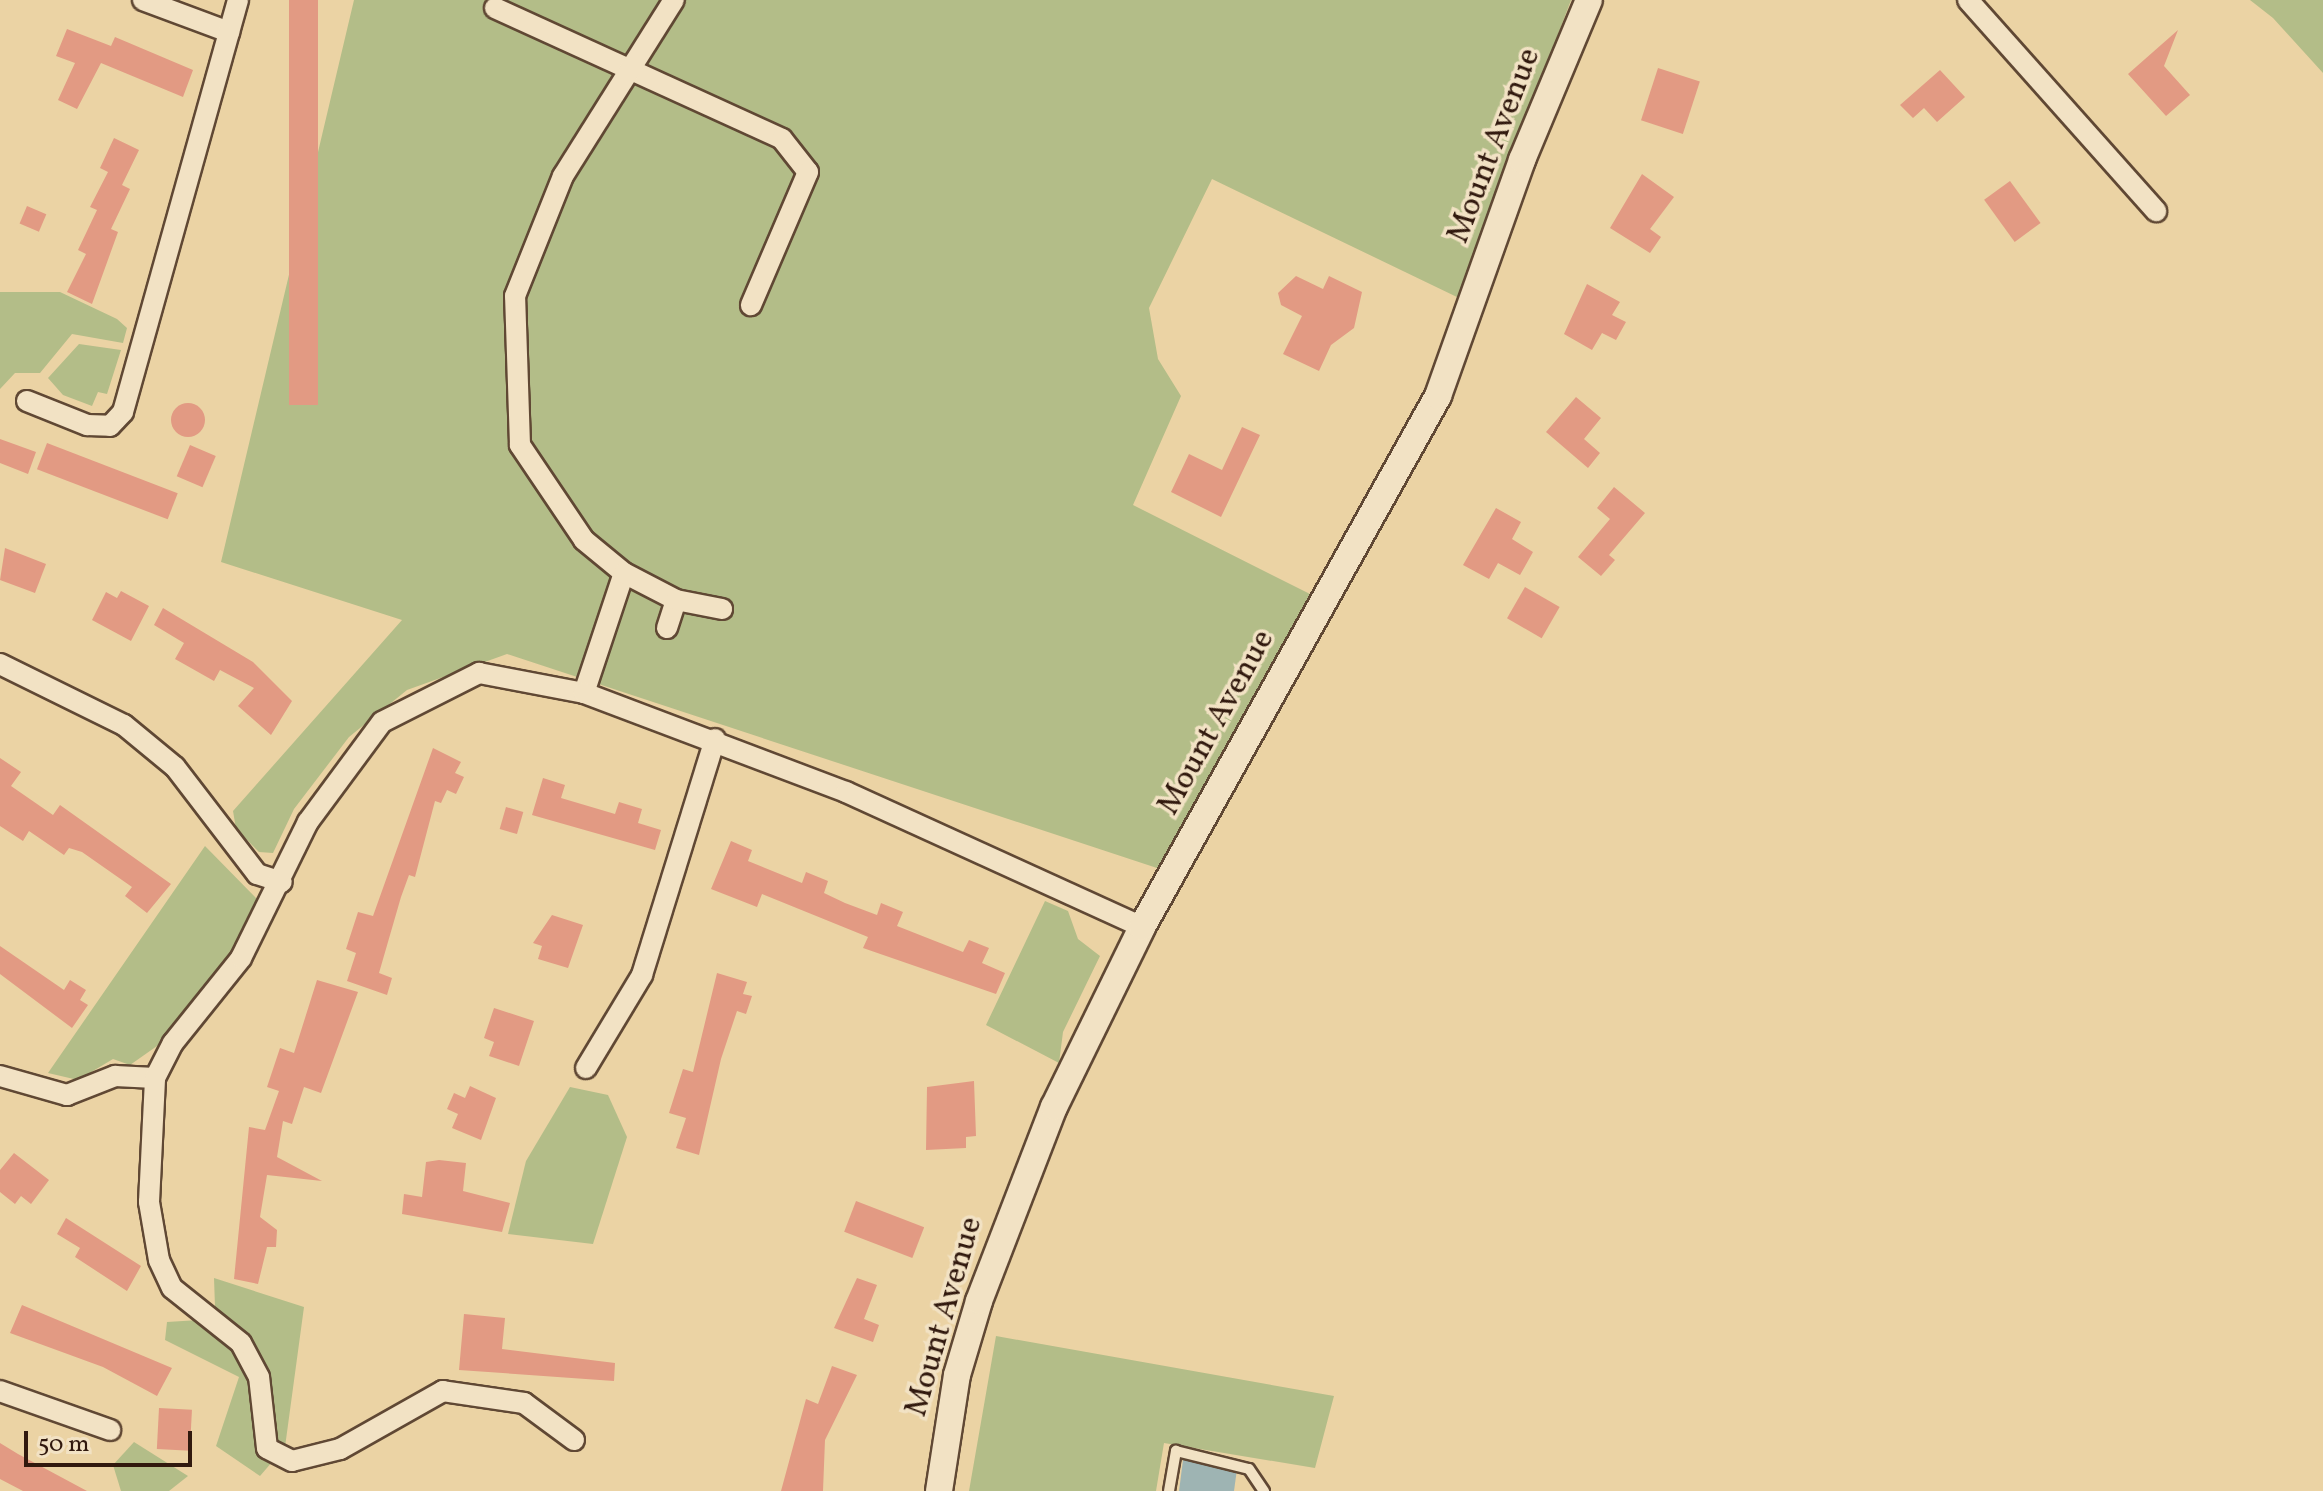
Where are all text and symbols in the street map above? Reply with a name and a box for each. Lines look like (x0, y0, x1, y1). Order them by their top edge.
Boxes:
street label: Mount Avenue (1440, 43, 1550, 249)
street label: Mount Avenue (1150, 624, 1284, 822)
street label: Mount Avenue (898, 1213, 992, 1421)
scale bar (28, 1415, 196, 1465)
text: 50 m (38, 1428, 90, 1462)

